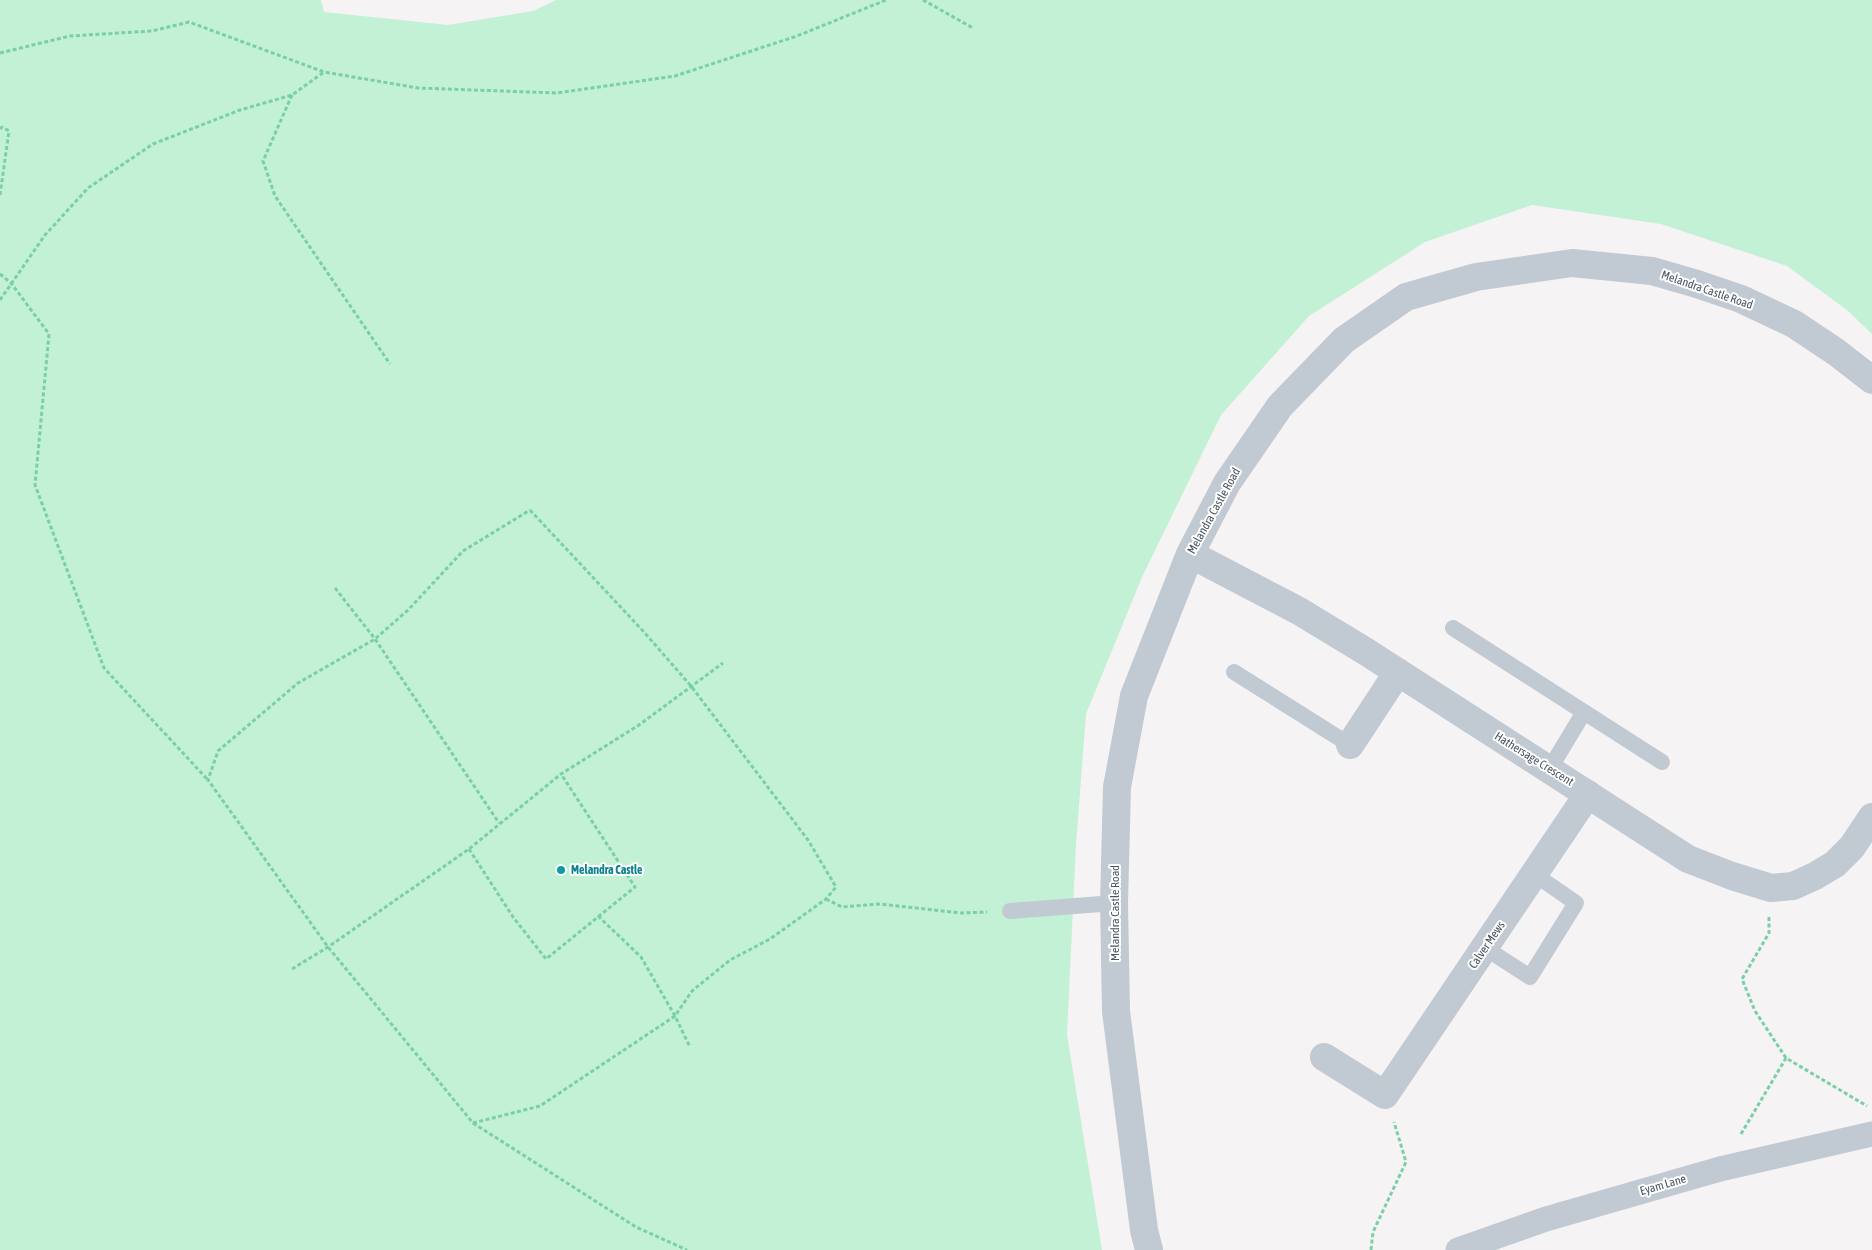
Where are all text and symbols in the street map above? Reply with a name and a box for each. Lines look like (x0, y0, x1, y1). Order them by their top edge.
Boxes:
street label: Melandra Castle Road (1659, 268, 1755, 312)
street label: Melandra Castle Road (1184, 466, 1244, 556)
street label: Hathersage Crescent (1492, 729, 1576, 789)
place label: Melandra Castle (571, 863, 642, 877)
marker: Melandra Castle (555, 864, 567, 876)
street label: Melandra Castle Road (1108, 865, 1122, 961)
street label: Calver Mews (1466, 918, 1508, 972)
street label: Eyam Lane (1638, 1172, 1688, 1198)

